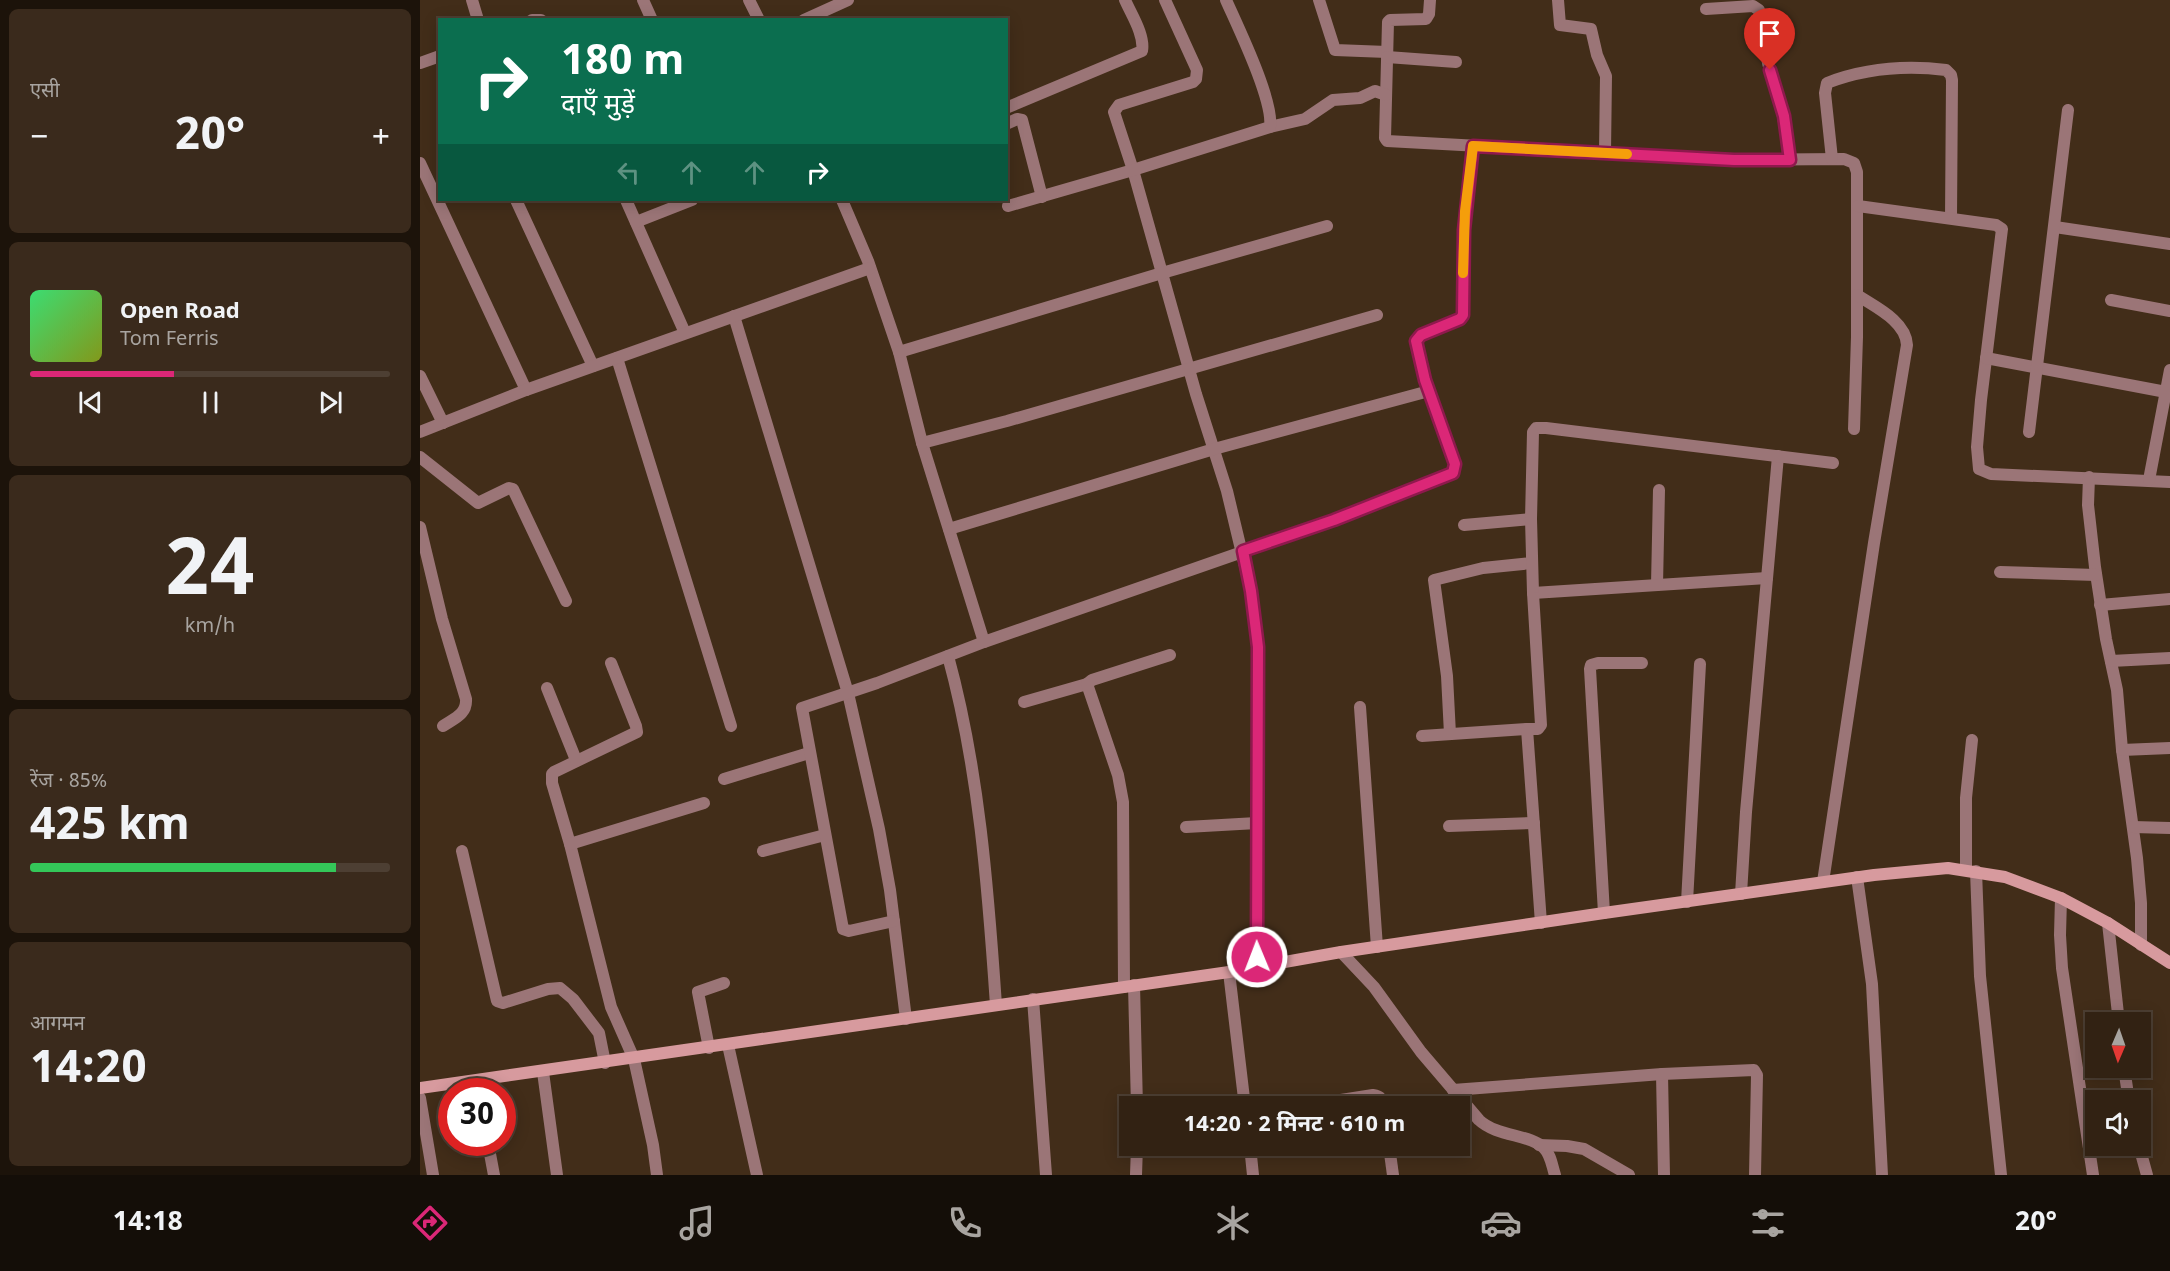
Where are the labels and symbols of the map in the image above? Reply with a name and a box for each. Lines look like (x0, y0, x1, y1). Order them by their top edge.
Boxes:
pin (1744, 8, 1795, 70)
position arrow (1225, 925, 1289, 989)
north arrow (2085, 1012, 2151, 1078)
speed limit sign: 30 (438, 1078, 516, 1156)

